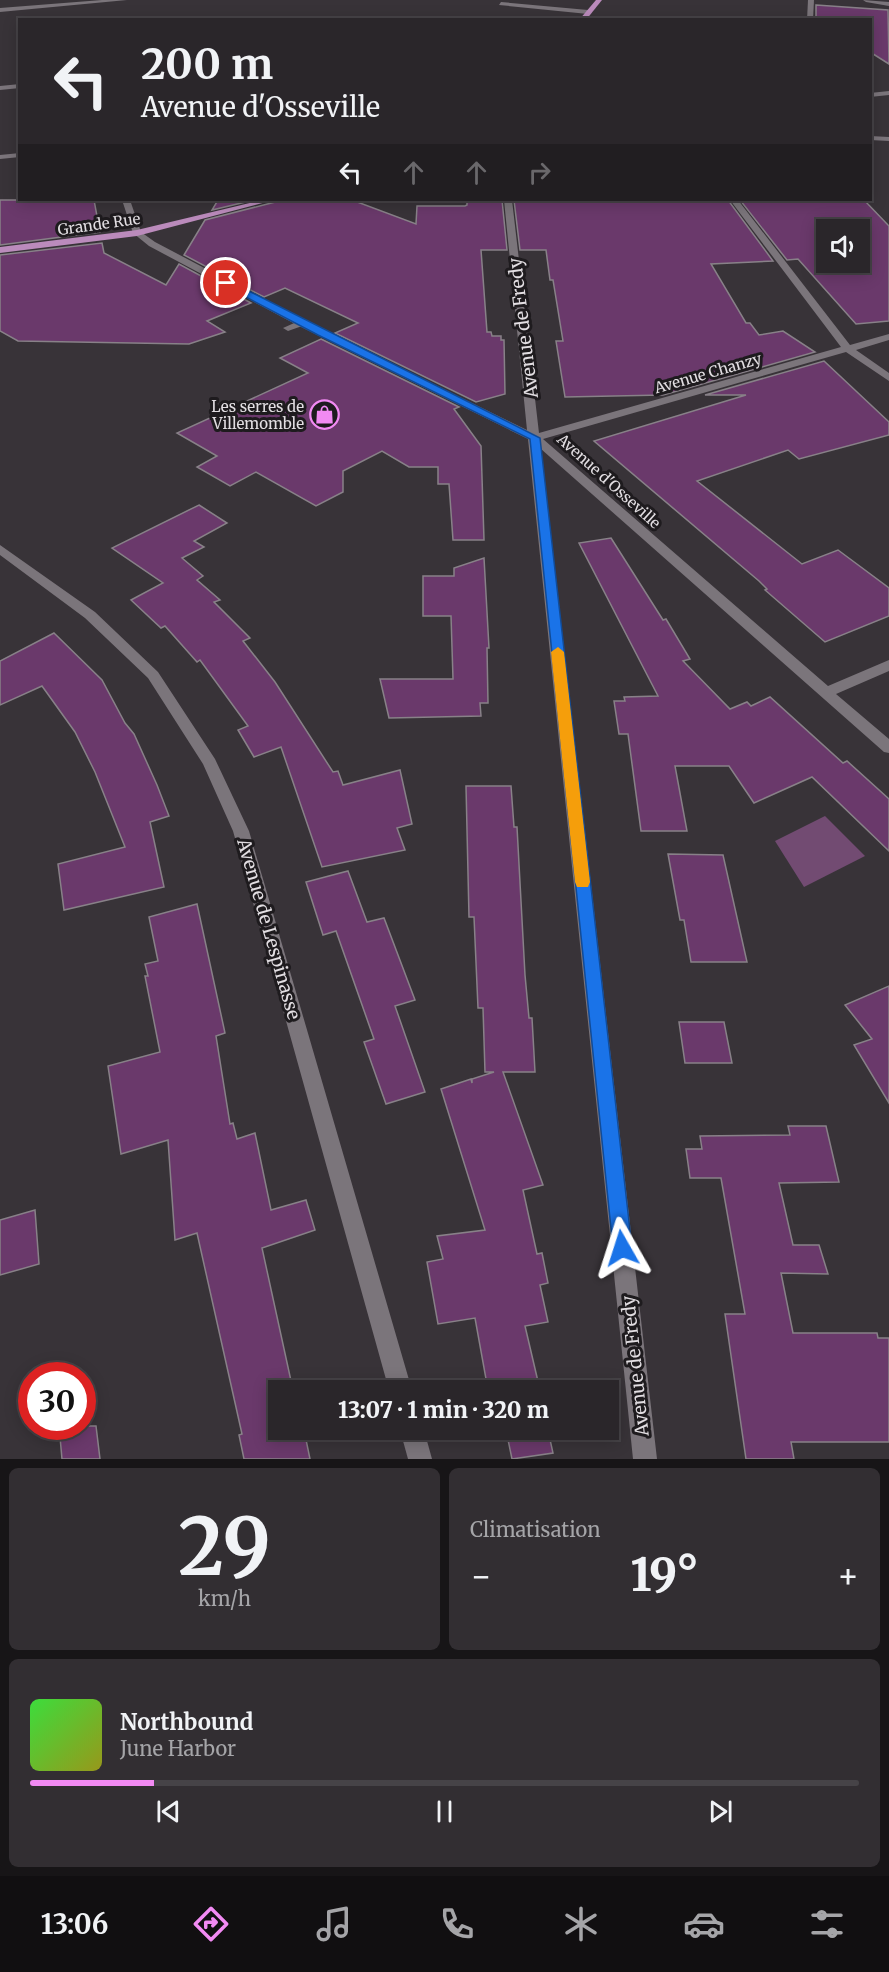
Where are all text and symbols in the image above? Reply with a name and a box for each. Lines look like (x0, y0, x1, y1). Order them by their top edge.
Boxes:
text: 200 m (141, 38, 273, 90)
icon: left (42, 42, 120, 120)
text: Avenue d'Osseville (141, 90, 380, 124)
icon: left (334, 156, 367, 189)
icon: ahead (397, 156, 430, 189)
icon: ahead (460, 156, 493, 189)
icon: right (523, 156, 556, 189)
street label: Grande Rue (56, 209, 142, 239)
map controls (816, 219, 870, 273)
button: sound (816, 219, 870, 273)
street label: Avenue de Fredy (503, 256, 543, 400)
pin (200, 257, 251, 308)
icon: arrive (209, 266, 242, 299)
street label: Avenue Chanzy (651, 349, 764, 398)
place label: Les serres de Villemomble (211, 397, 304, 433)
shop icon: Les serres de Villemomble (309, 399, 341, 431)
street label: Avenue d'Osseville (553, 429, 665, 533)
street label: Avenue de Lespinasse (232, 835, 306, 1022)
position arrow (590, 1216, 654, 1280)
street label: Avenue de Fredy (616, 1294, 654, 1438)
speed limit sign: 30 (18, 1362, 96, 1440)
text: 13:07 · 1 min · 320 m (338, 1396, 549, 1424)
text: 29 (178, 1498, 271, 1596)
text: Climatisation (470, 1517, 601, 1542)
text: 19° (630, 1547, 699, 1603)
text: − (470, 1556, 492, 1597)
text: + (837, 1556, 859, 1597)
text: km/h (198, 1586, 251, 1611)
text: Northbound (120, 1708, 253, 1736)
text: June Harbor (120, 1736, 236, 1761)
icon: previous (152, 1795, 185, 1828)
icon: pause (428, 1795, 461, 1828)
icon: next (704, 1795, 737, 1828)
icon: directions (190, 1903, 232, 1945)
icon: music (313, 1903, 355, 1945)
icon: phone (436, 1903, 478, 1945)
icon: climate (560, 1903, 602, 1945)
icon: car (683, 1903, 725, 1945)
icon: filters (806, 1903, 848, 1945)
text: 13:06 (41, 1907, 108, 1941)

